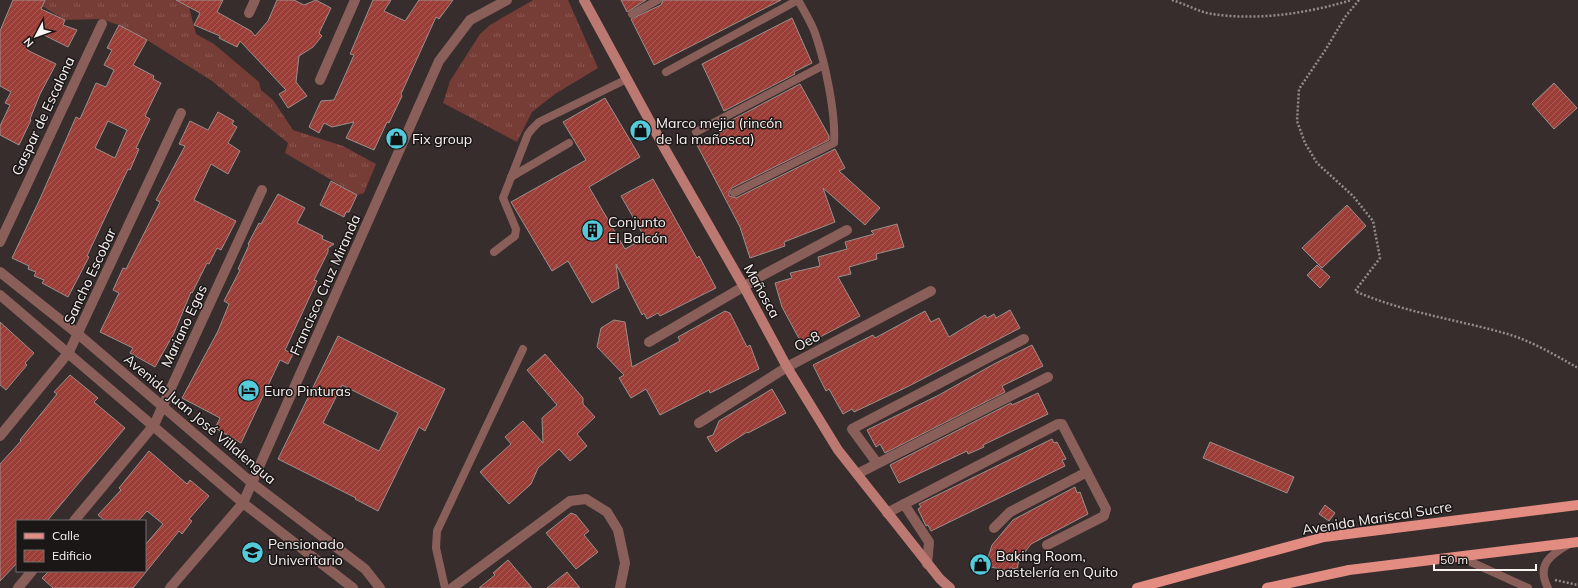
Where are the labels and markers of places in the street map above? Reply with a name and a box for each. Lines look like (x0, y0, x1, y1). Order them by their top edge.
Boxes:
place label: Marco mejia (rincón de la mañosca) (656, 114, 783, 148)
shop icon: Marco mejia (rincón de la mañosca) (628, 118, 654, 144)
shop icon: Fix group (383, 126, 409, 152)
place label: Fix group (412, 130, 472, 148)
place label: Conjunto El Balcón (608, 213, 667, 247)
building icon: Conjunto El Balcón (580, 217, 606, 243)
hotel icon: Euro Pinturas (235, 378, 261, 404)
place label: Euro Pinturas (264, 382, 351, 400)
place label: Pensionado Univeritario (268, 535, 344, 569)
school or university icon: Pensionado Univeritario (239, 539, 265, 565)
place label: Baking Room, pastelería en Quito (996, 547, 1118, 581)
shop icon: Baking Room, pastelería en Quito (967, 551, 993, 577)

